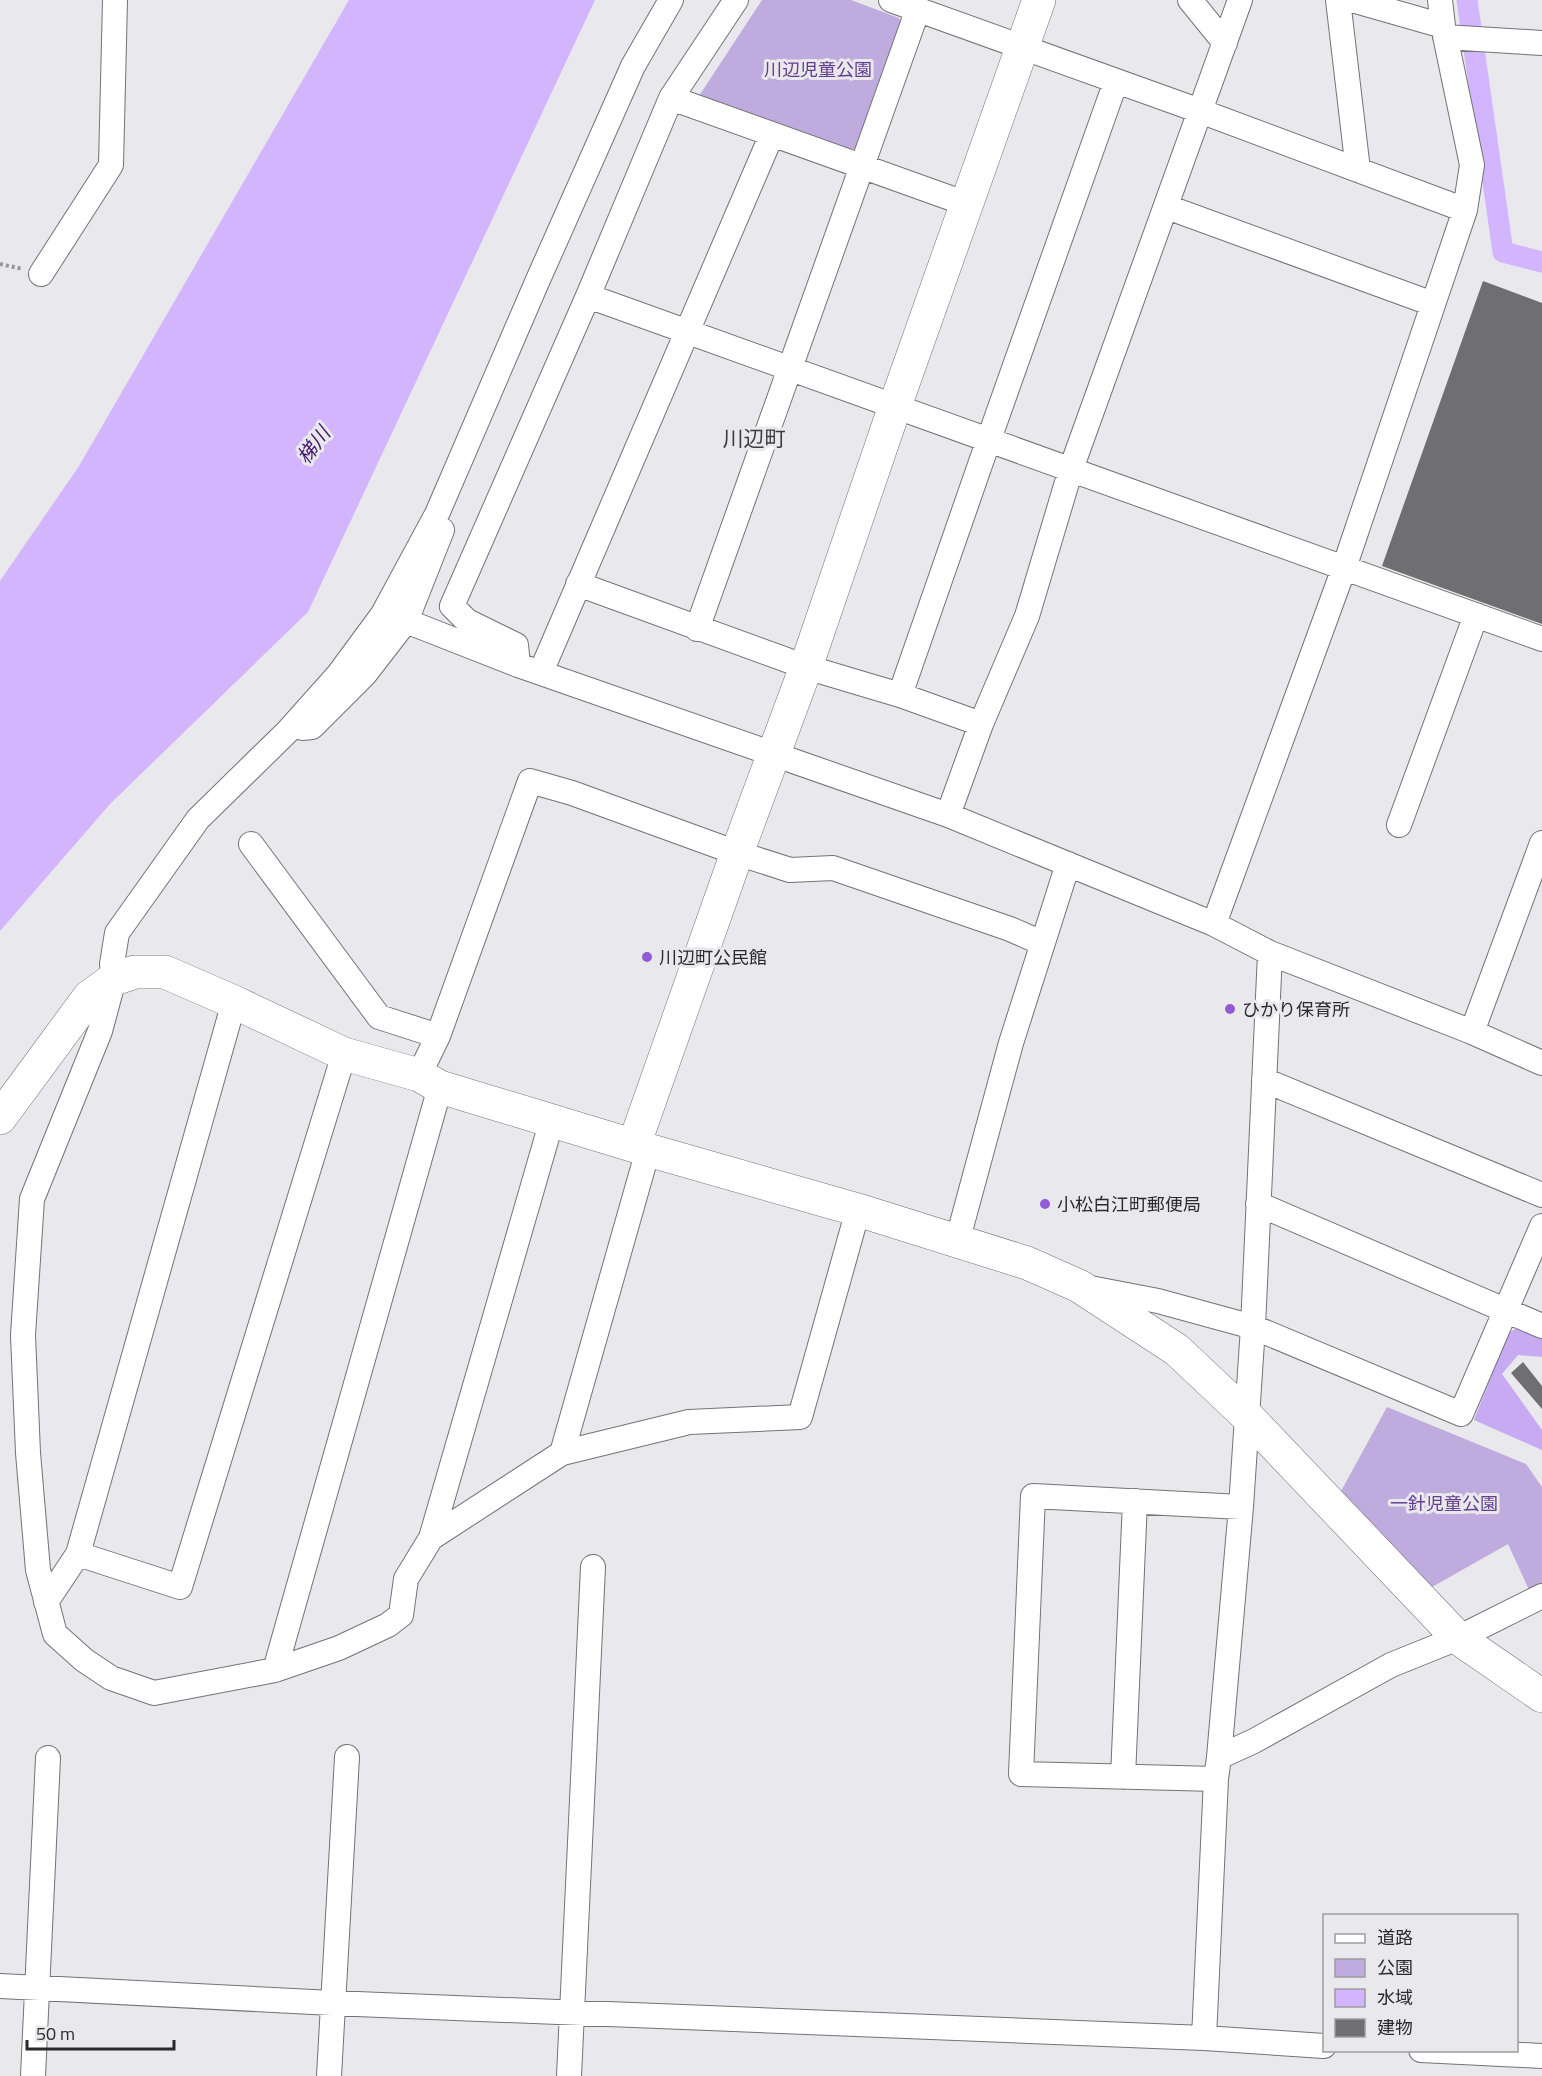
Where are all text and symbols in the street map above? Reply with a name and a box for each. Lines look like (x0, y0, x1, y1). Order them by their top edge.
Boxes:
park label: 川辺児童公園 (764, 56, 872, 83)
water label: 梯川 (289, 418, 339, 470)
district label: 川辺町 (723, 422, 786, 454)
place label: 川辺町公民館 (659, 944, 767, 971)
marker: 川辺町公民館 (640, 950, 654, 964)
place label: ひかり保育所 (1242, 996, 1350, 1023)
marker: ひかり保育所 (1223, 1002, 1237, 1016)
place label: 小松白江町郵便局 (1057, 1191, 1201, 1218)
marker: 小松白江町郵便局 (1038, 1197, 1052, 1211)
park label: 一針児童公園 (1390, 1490, 1498, 1517)
legend (1323, 1914, 1518, 2052)
text: 道路 (1377, 1924, 1413, 1951)
text: 公園 (1377, 1954, 1413, 1981)
text: 水域 (1377, 1984, 1413, 2011)
scale bar (27, 2013, 174, 2051)
text: 建物 (1377, 2014, 1413, 2041)
text: 50 m (36, 2020, 75, 2047)

